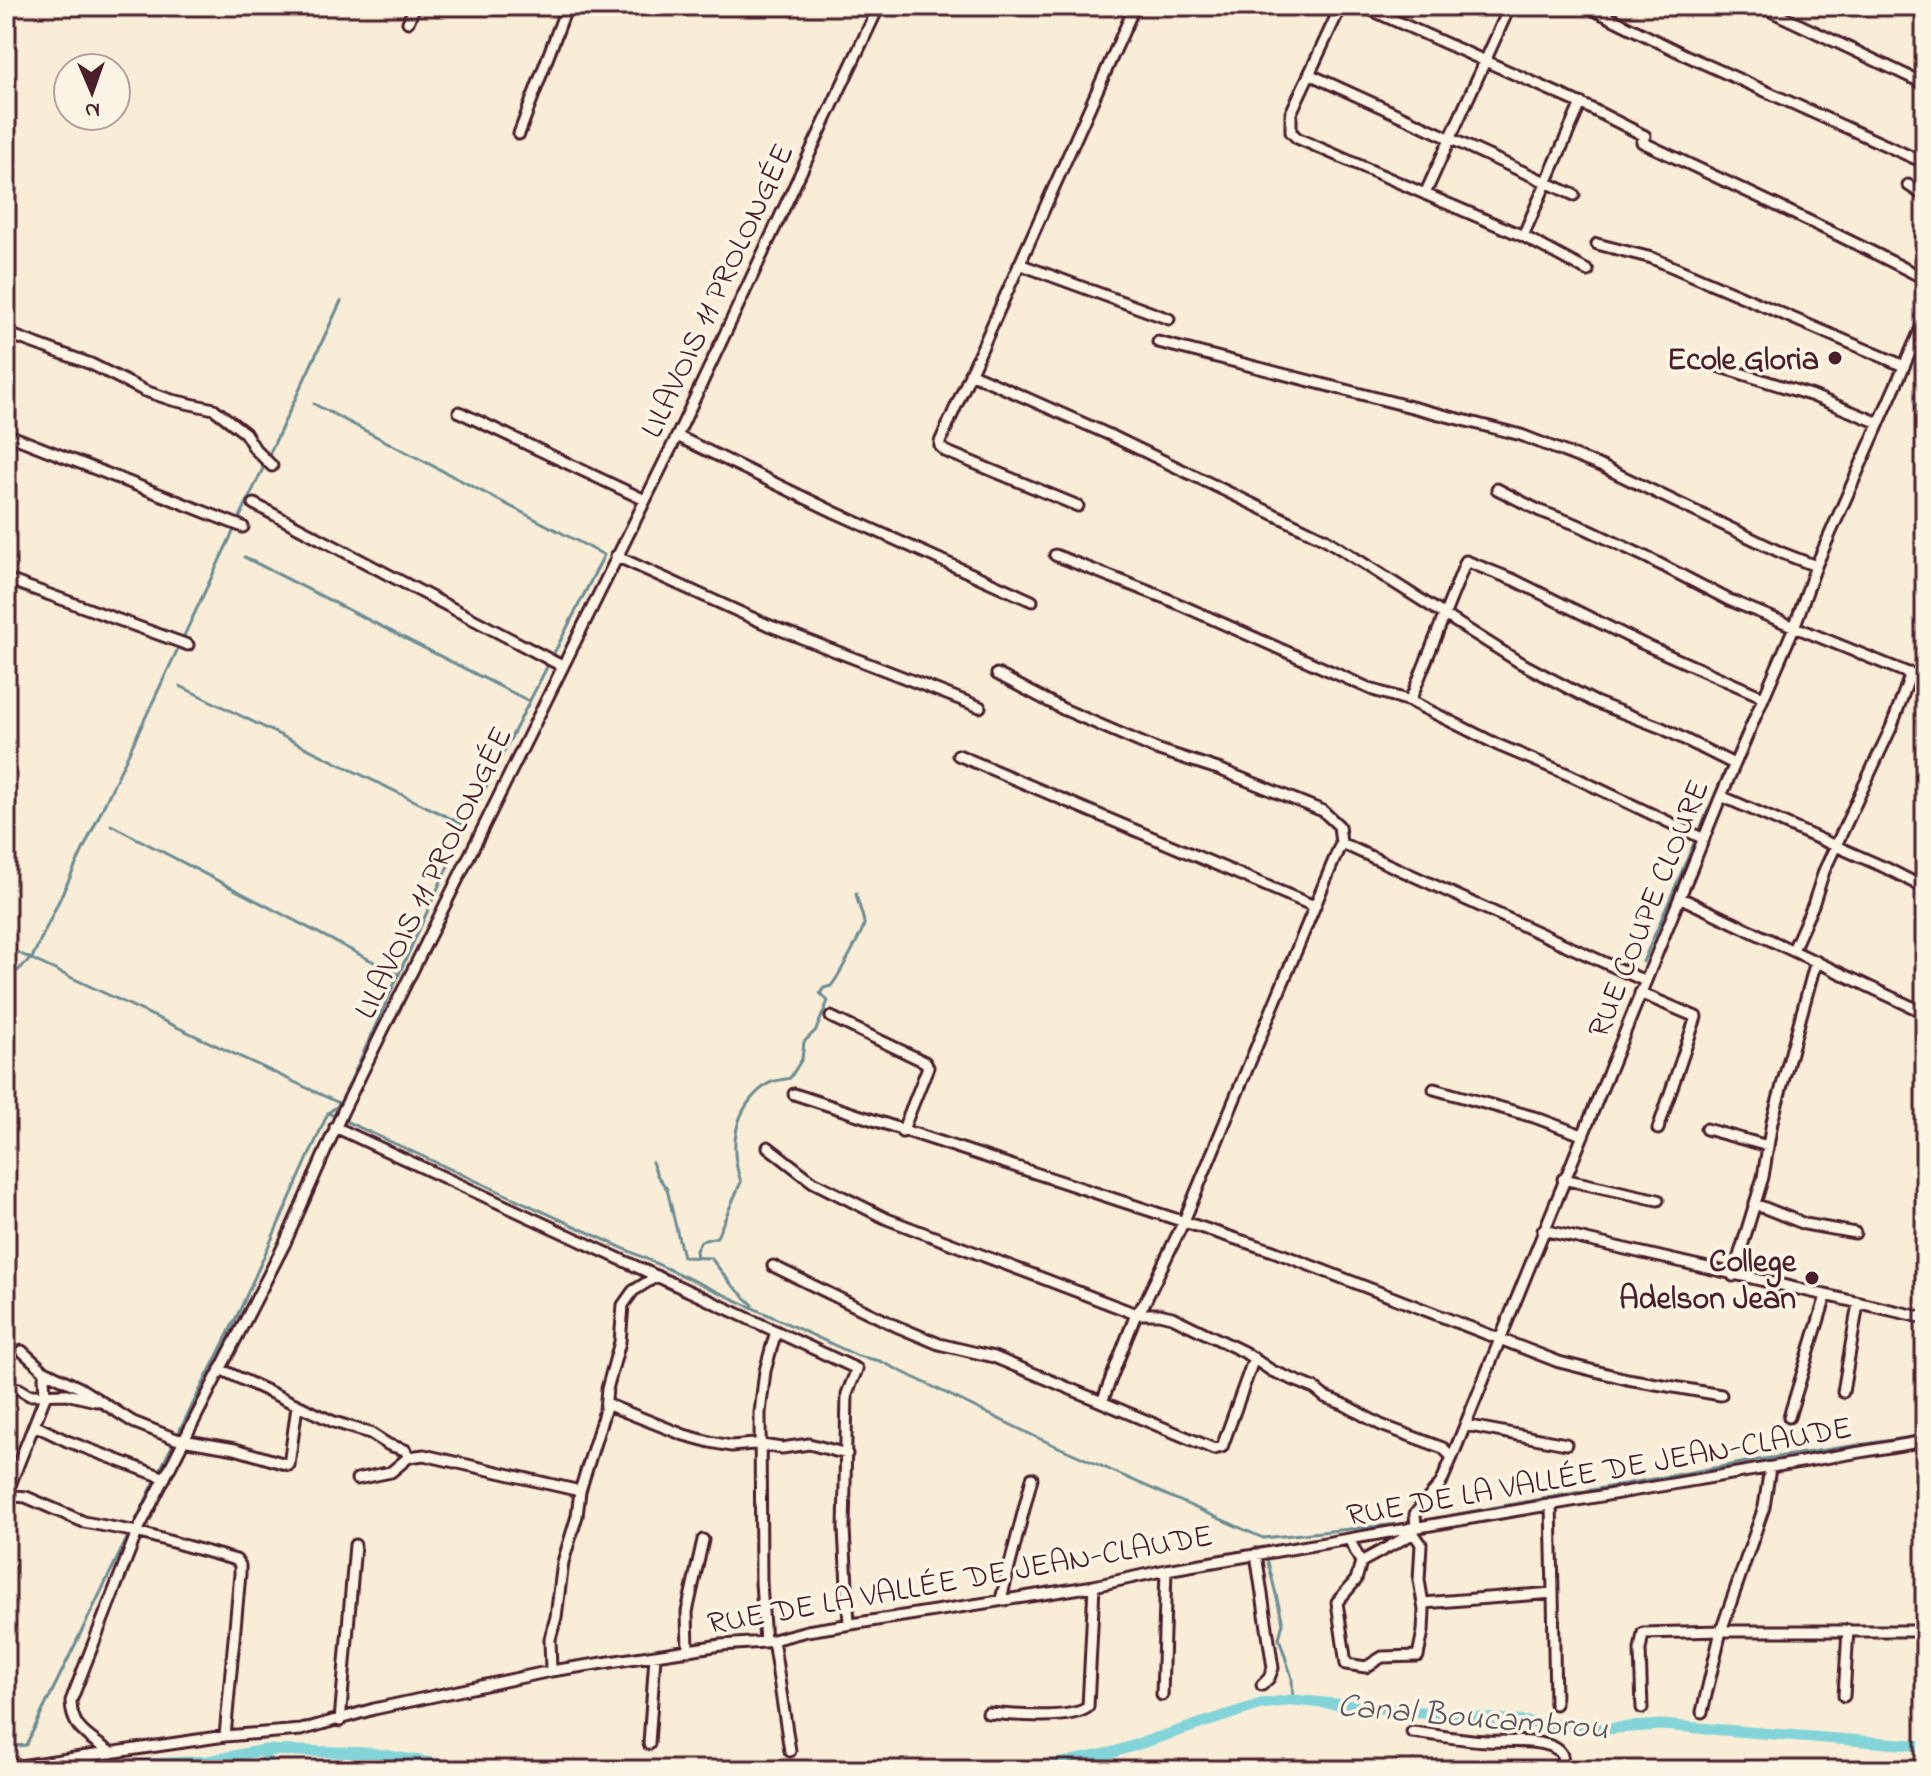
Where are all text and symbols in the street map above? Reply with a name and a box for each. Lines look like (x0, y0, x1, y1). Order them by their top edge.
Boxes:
north arrow (52, 52, 132, 132)
text: N (85, 93, 101, 125)
street label: LILAVOIS 11 PROLONGÉE (630, 136, 808, 447)
place label: Ecole Gloria (1667, 338, 1819, 385)
marker: Ecole Gloria (1826, 349, 1844, 367)
street label: LILAVOIS 11 PROLONGÉE (344, 719, 526, 1028)
street label: RUE COUPE CLOURE (1577, 773, 1724, 1046)
place label: College Adelson Jean (1619, 1240, 1798, 1324)
marker: College Adelson Jean (1803, 1269, 1821, 1287)
street label: RUE DE LA VALLÉE DE JEAN-CLAUDE (1343, 1406, 1856, 1541)
street label: RUE DE LA VALLÉE DE JEAN-CLAUDE (704, 1514, 1217, 1649)
water label: Canal Boucambrou (1335, 1682, 1610, 1756)

